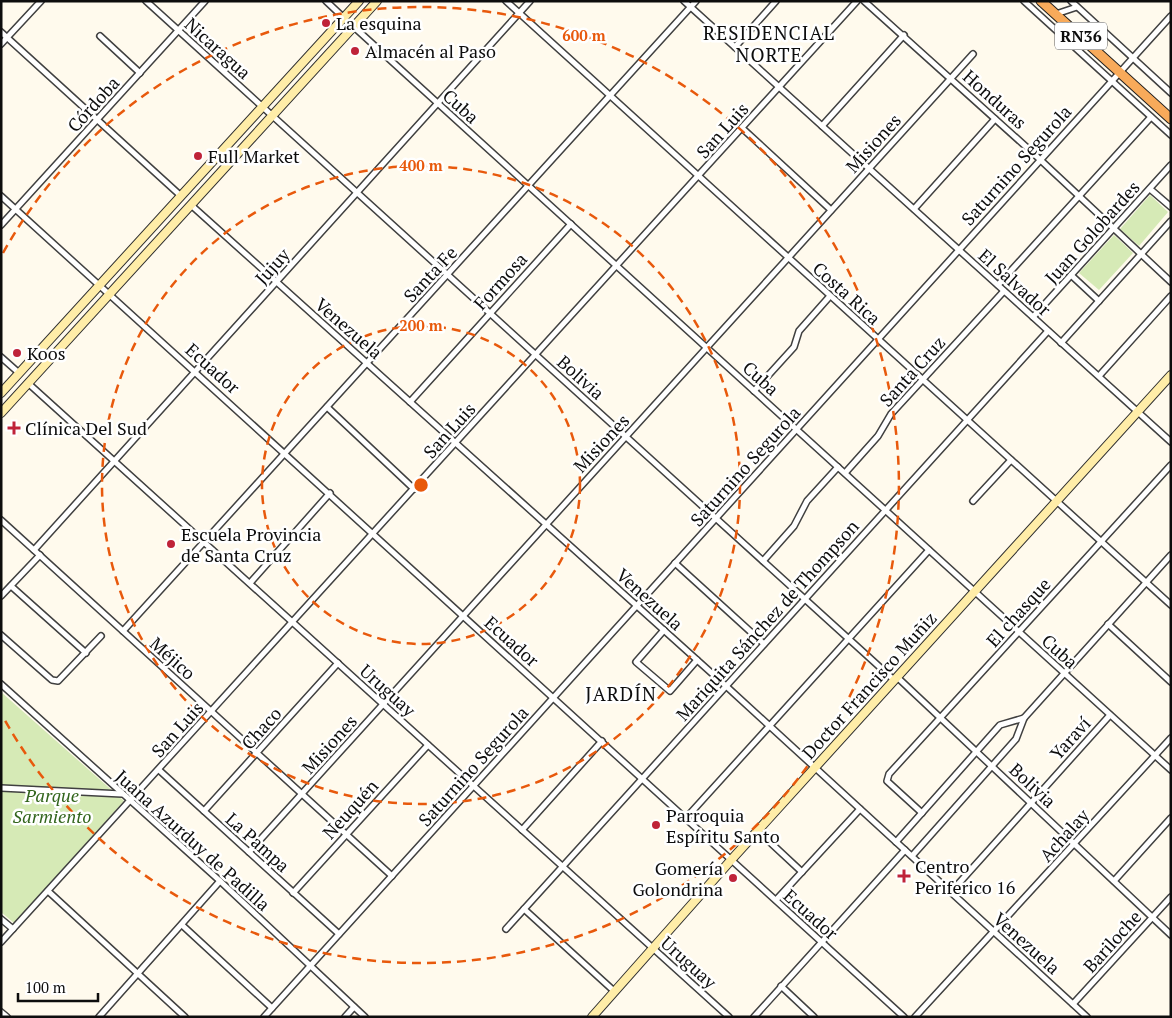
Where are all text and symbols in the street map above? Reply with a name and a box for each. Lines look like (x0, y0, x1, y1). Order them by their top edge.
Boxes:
place label: La esquina (336, 11, 422, 35)
street label: Nicaragua (180, 12, 256, 84)
marker: La esquina (320, 17, 332, 29)
district label: RESIDENCIAL NORTE (703, 20, 835, 67)
road number: RN36 (1055, 22, 1107, 50)
text: 600 m (562, 25, 606, 45)
place label: Almacén al Paso (365, 39, 496, 63)
marker: Almacén al Paso (349, 45, 361, 57)
street label: Honduras (958, 64, 1032, 134)
street label: Córdoba (62, 71, 124, 137)
street label: Cuba (438, 83, 484, 129)
street label: San Luis (691, 97, 753, 163)
street label: Saturnino Segurola (956, 100, 1076, 230)
street label: Misiones (840, 108, 906, 178)
place label: Full Market (208, 144, 300, 168)
marker: Full Market (192, 150, 204, 162)
text: 400 m (399, 155, 443, 175)
street label: Juan Golobardes (1039, 175, 1145, 289)
street label: Santa Fe (398, 241, 462, 307)
street label: Jujuy (249, 242, 295, 289)
street label: El Salvador (974, 243, 1056, 321)
street label: Formosa (468, 247, 532, 315)
street label: Costa Rica (808, 256, 886, 330)
street label: Venezuela (310, 292, 388, 364)
text: 200 m (399, 315, 443, 335)
street label: Santa Cruz (874, 331, 950, 411)
street label: Ecuador (181, 337, 245, 399)
place label: Koos (27, 341, 65, 365)
marker: Koos (11, 347, 23, 359)
street label: Bolivia (552, 350, 610, 404)
street label: Cuba (738, 355, 784, 401)
street label: San Luis (418, 397, 480, 463)
street label: Saturnino Segurola (685, 401, 805, 531)
street label: Misiones (568, 409, 634, 477)
place label: Clínica Del Sud (25, 416, 147, 440)
marker: Clínica Del Sud (7, 421, 21, 435)
centre of rings (412, 476, 430, 494)
street label: Mariquita Sánchez de Thompson (670, 514, 864, 726)
place label: Escuela Provincia de Santa Cruz (181, 522, 321, 567)
marker: Escuela Provincia de Santa Cruz (165, 538, 177, 550)
street label: Venezuela (612, 563, 688, 635)
street label: El chasque (981, 572, 1055, 652)
street label: Doctor Francisco Muñiz (796, 606, 942, 764)
street label: Ecuador (480, 610, 544, 672)
street label: Cuba (1037, 628, 1083, 674)
street label: Méjico (145, 631, 201, 685)
street label: Uruguay (355, 659, 422, 722)
district label: JARDÍN (585, 681, 657, 706)
street label: San Luis (146, 696, 208, 762)
street label: Saturnino Segurola (413, 701, 533, 831)
street label: Chaco (236, 702, 286, 754)
street label: Misiones (296, 709, 362, 779)
street label: Yaraví (1044, 711, 1096, 765)
street label: Bolivia (1005, 757, 1061, 813)
street label: Juana Azurduy de Padilla (111, 764, 275, 916)
street label: Neuquén (317, 774, 383, 844)
park label: Parque Sarmiento (13, 783, 91, 828)
place label: Parroquia Espíritu Santo (666, 803, 780, 848)
street label: Achalay (1034, 803, 1095, 867)
street label: La Pampa (221, 807, 295, 877)
marker: Parroquia Espíritu Santo (650, 819, 662, 831)
place label: Centro Periferico 16 (915, 854, 1016, 899)
place label: Gomería Golondrina (632, 856, 723, 901)
marker: Centro Periferico 16 (897, 869, 911, 883)
marker: Gomería Golondrina (727, 872, 739, 884)
street label: Ecuador (779, 883, 843, 945)
street label: Bariloche (1078, 905, 1146, 977)
street label: Venezuela (989, 907, 1065, 979)
street label: Uruguay (656, 931, 723, 994)
scale bar (18, 970, 98, 1002)
text: 100 m (25, 977, 66, 997)

